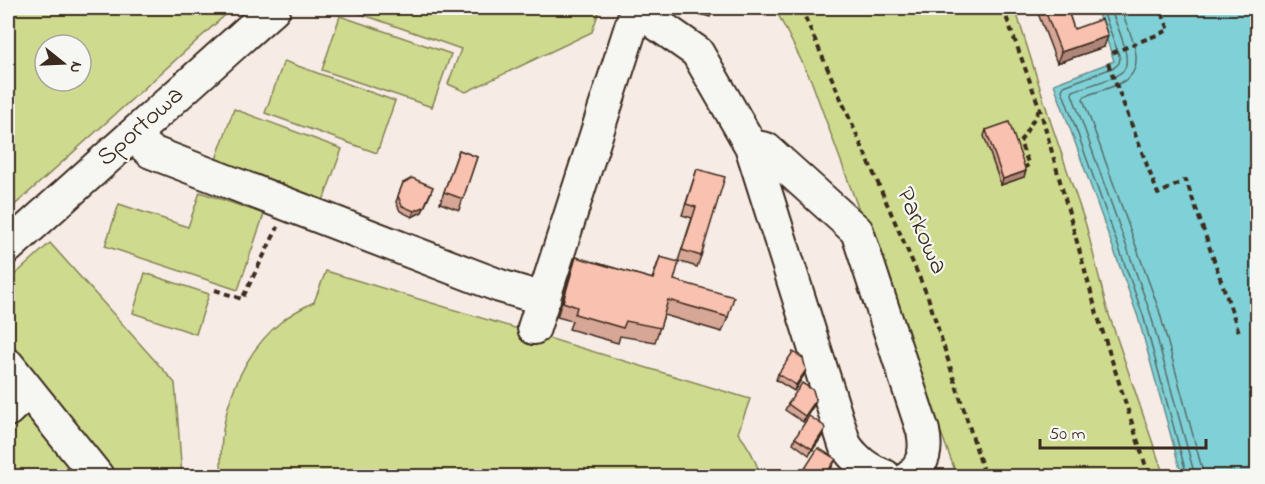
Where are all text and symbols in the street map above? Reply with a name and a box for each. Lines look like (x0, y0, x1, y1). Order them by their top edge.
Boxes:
north arrow (33, 33, 93, 93)
text: N (62, 58, 88, 76)
street label: Sportowa (89, 77, 193, 177)
street label: Parkowa (885, 181, 957, 281)
scale bar (1040, 412, 1206, 450)
text: 50 m (1049, 422, 1086, 448)

